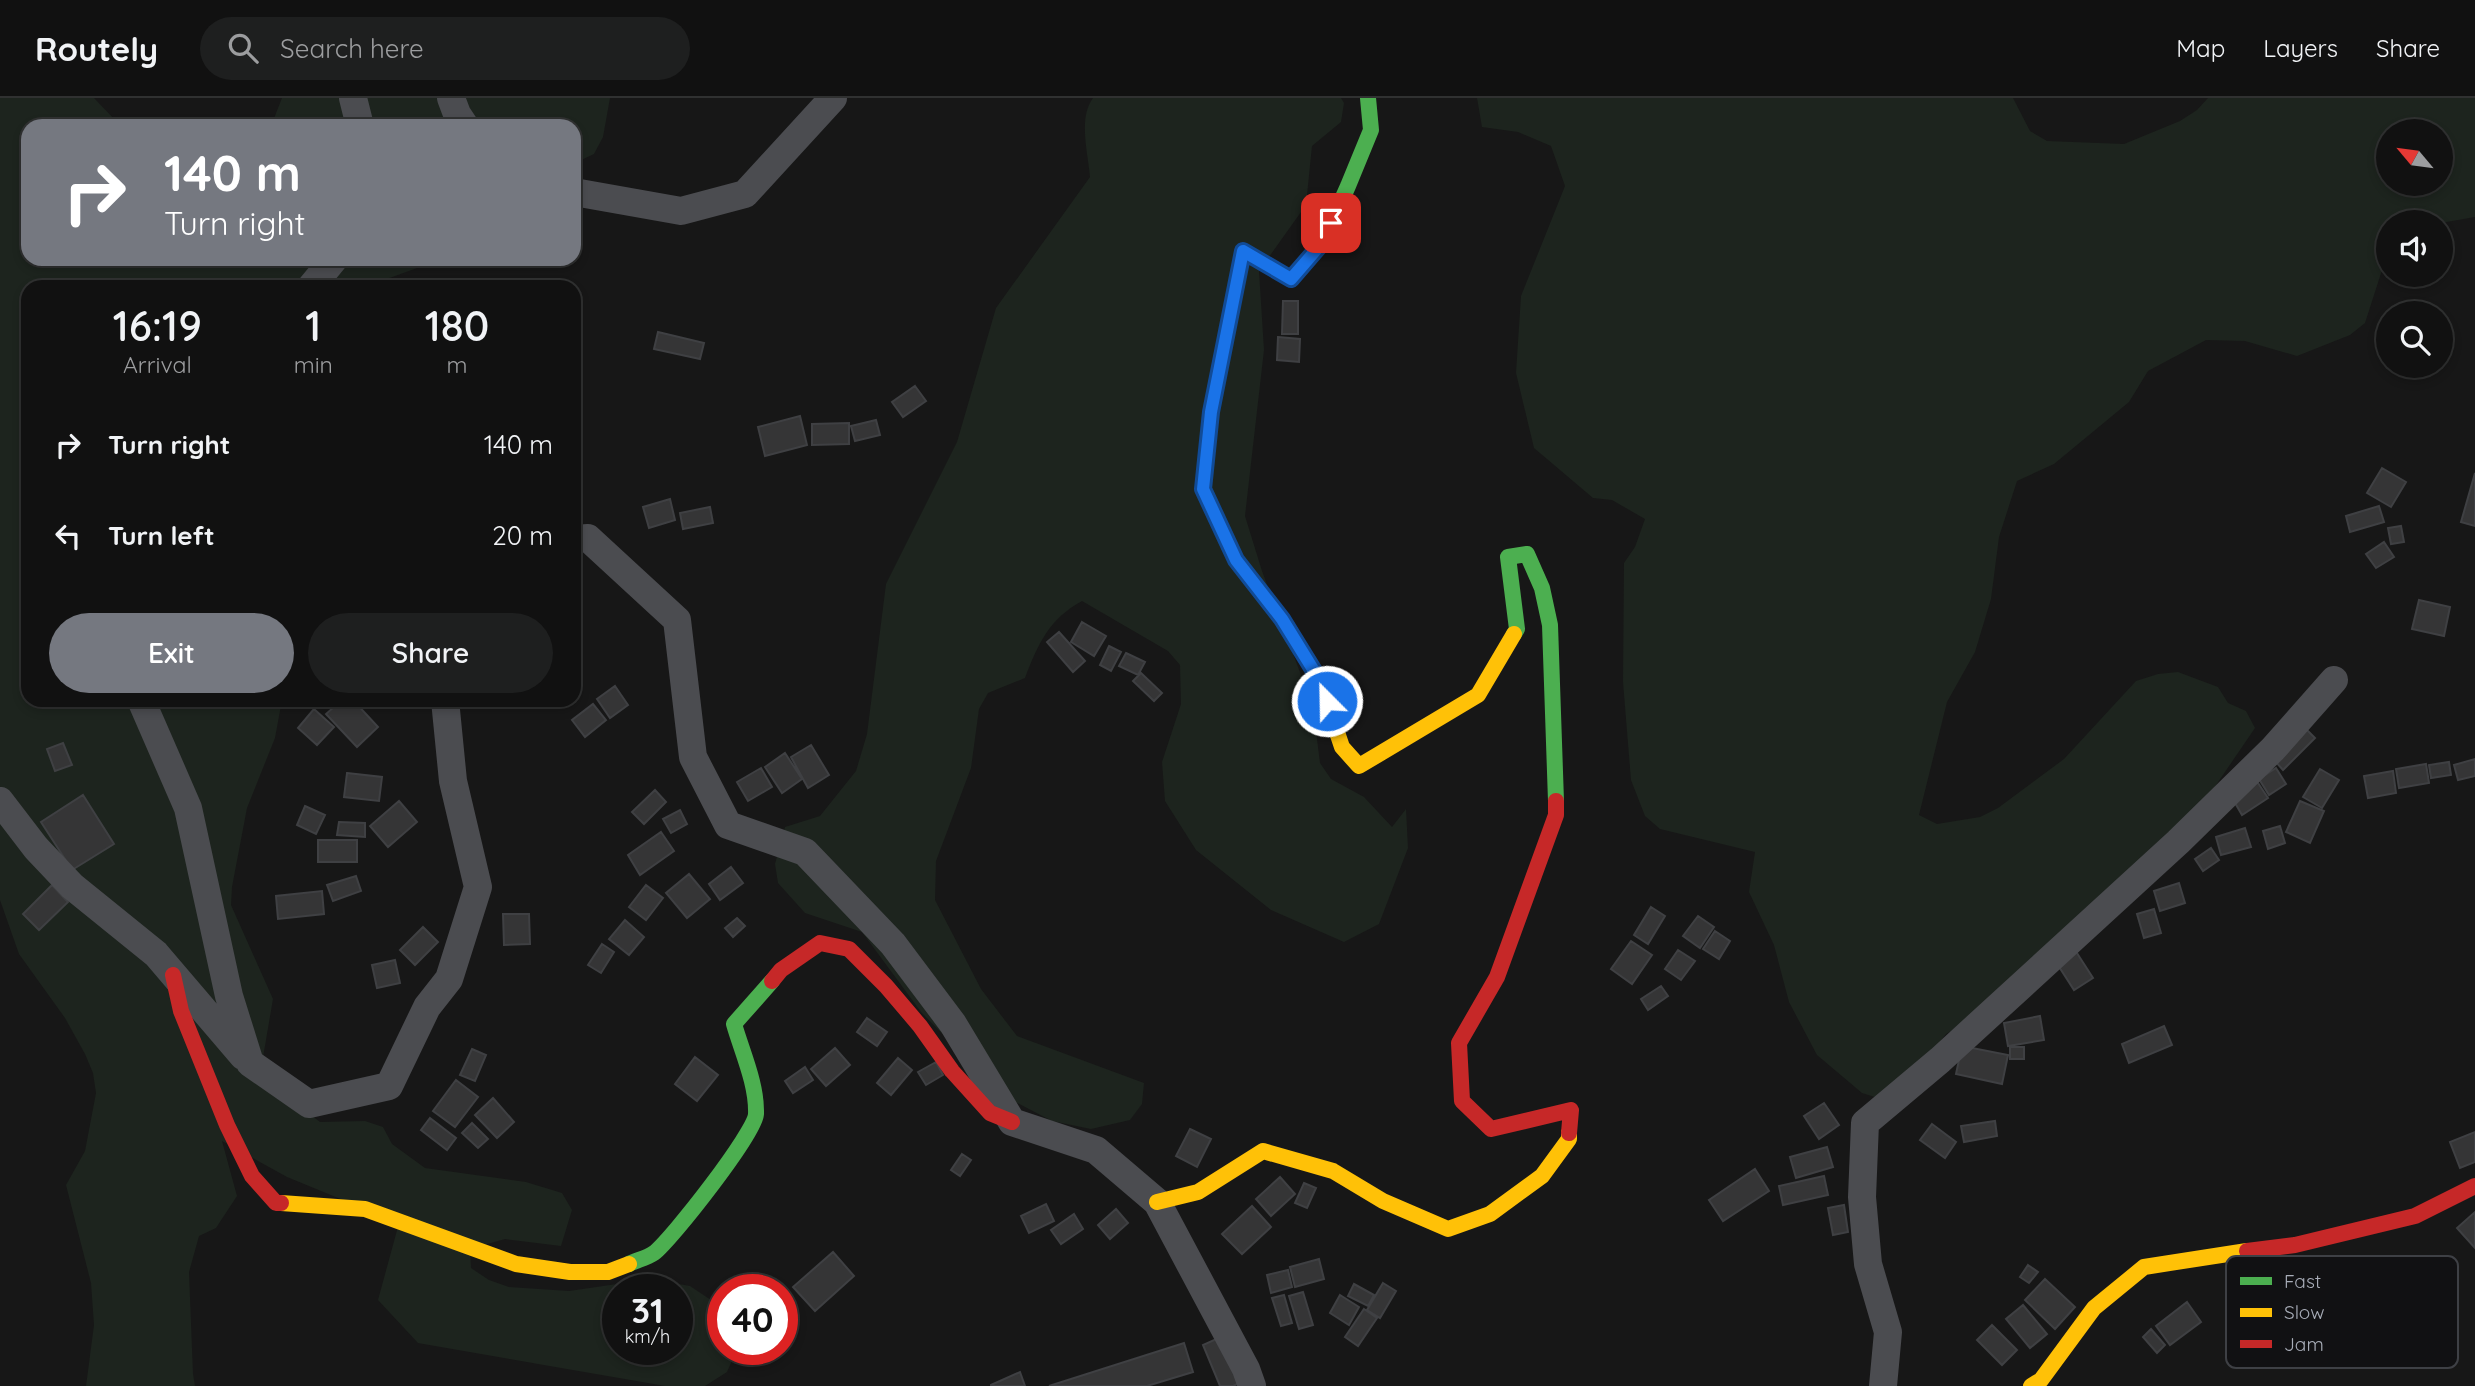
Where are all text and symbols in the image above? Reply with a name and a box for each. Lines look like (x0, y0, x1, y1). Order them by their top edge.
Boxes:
search box (200, 17, 690, 80)
text: Routely (35, 28, 158, 69)
icon: search (224, 29, 262, 67)
text: Search here (280, 32, 424, 65)
text: Map (2176, 33, 2225, 63)
text: Layers (2263, 33, 2338, 63)
text: Share (2376, 33, 2440, 63)
north arrow (2376, 119, 2454, 196)
map controls (2376, 119, 2453, 378)
text: 140 m (164, 142, 301, 203)
icon: right (49, 147, 140, 238)
pin (1301, 193, 1361, 253)
text: Turn right (164, 203, 305, 243)
icon: arrive (1312, 204, 1350, 242)
button: sound (2376, 210, 2453, 287)
text: 16:19 (113, 299, 202, 352)
text: 1 (305, 299, 321, 352)
text: 180 (425, 299, 489, 352)
button: search (2376, 301, 2453, 378)
text: Arrival (123, 350, 192, 379)
text: min (294, 350, 333, 379)
text: m (446, 350, 467, 379)
icon: right (49, 426, 87, 464)
text: Turn right (108, 428, 230, 461)
text: 140 m (484, 428, 553, 461)
icon: left (49, 517, 87, 555)
text: Turn left (108, 519, 215, 552)
text: 20 m (492, 519, 553, 552)
button: Exit (49, 613, 294, 693)
button: Share (308, 613, 553, 693)
position arrow (1290, 664, 1364, 738)
legend (2226, 1256, 2458, 1368)
text: Fast (2284, 1269, 2321, 1293)
speed limit sign: 40 (707, 1274, 798, 1365)
text: 31 (631, 1288, 664, 1332)
text: Slow (2284, 1300, 2325, 1324)
text: km/h (625, 1325, 670, 1348)
text: Jam (2284, 1332, 2324, 1356)

